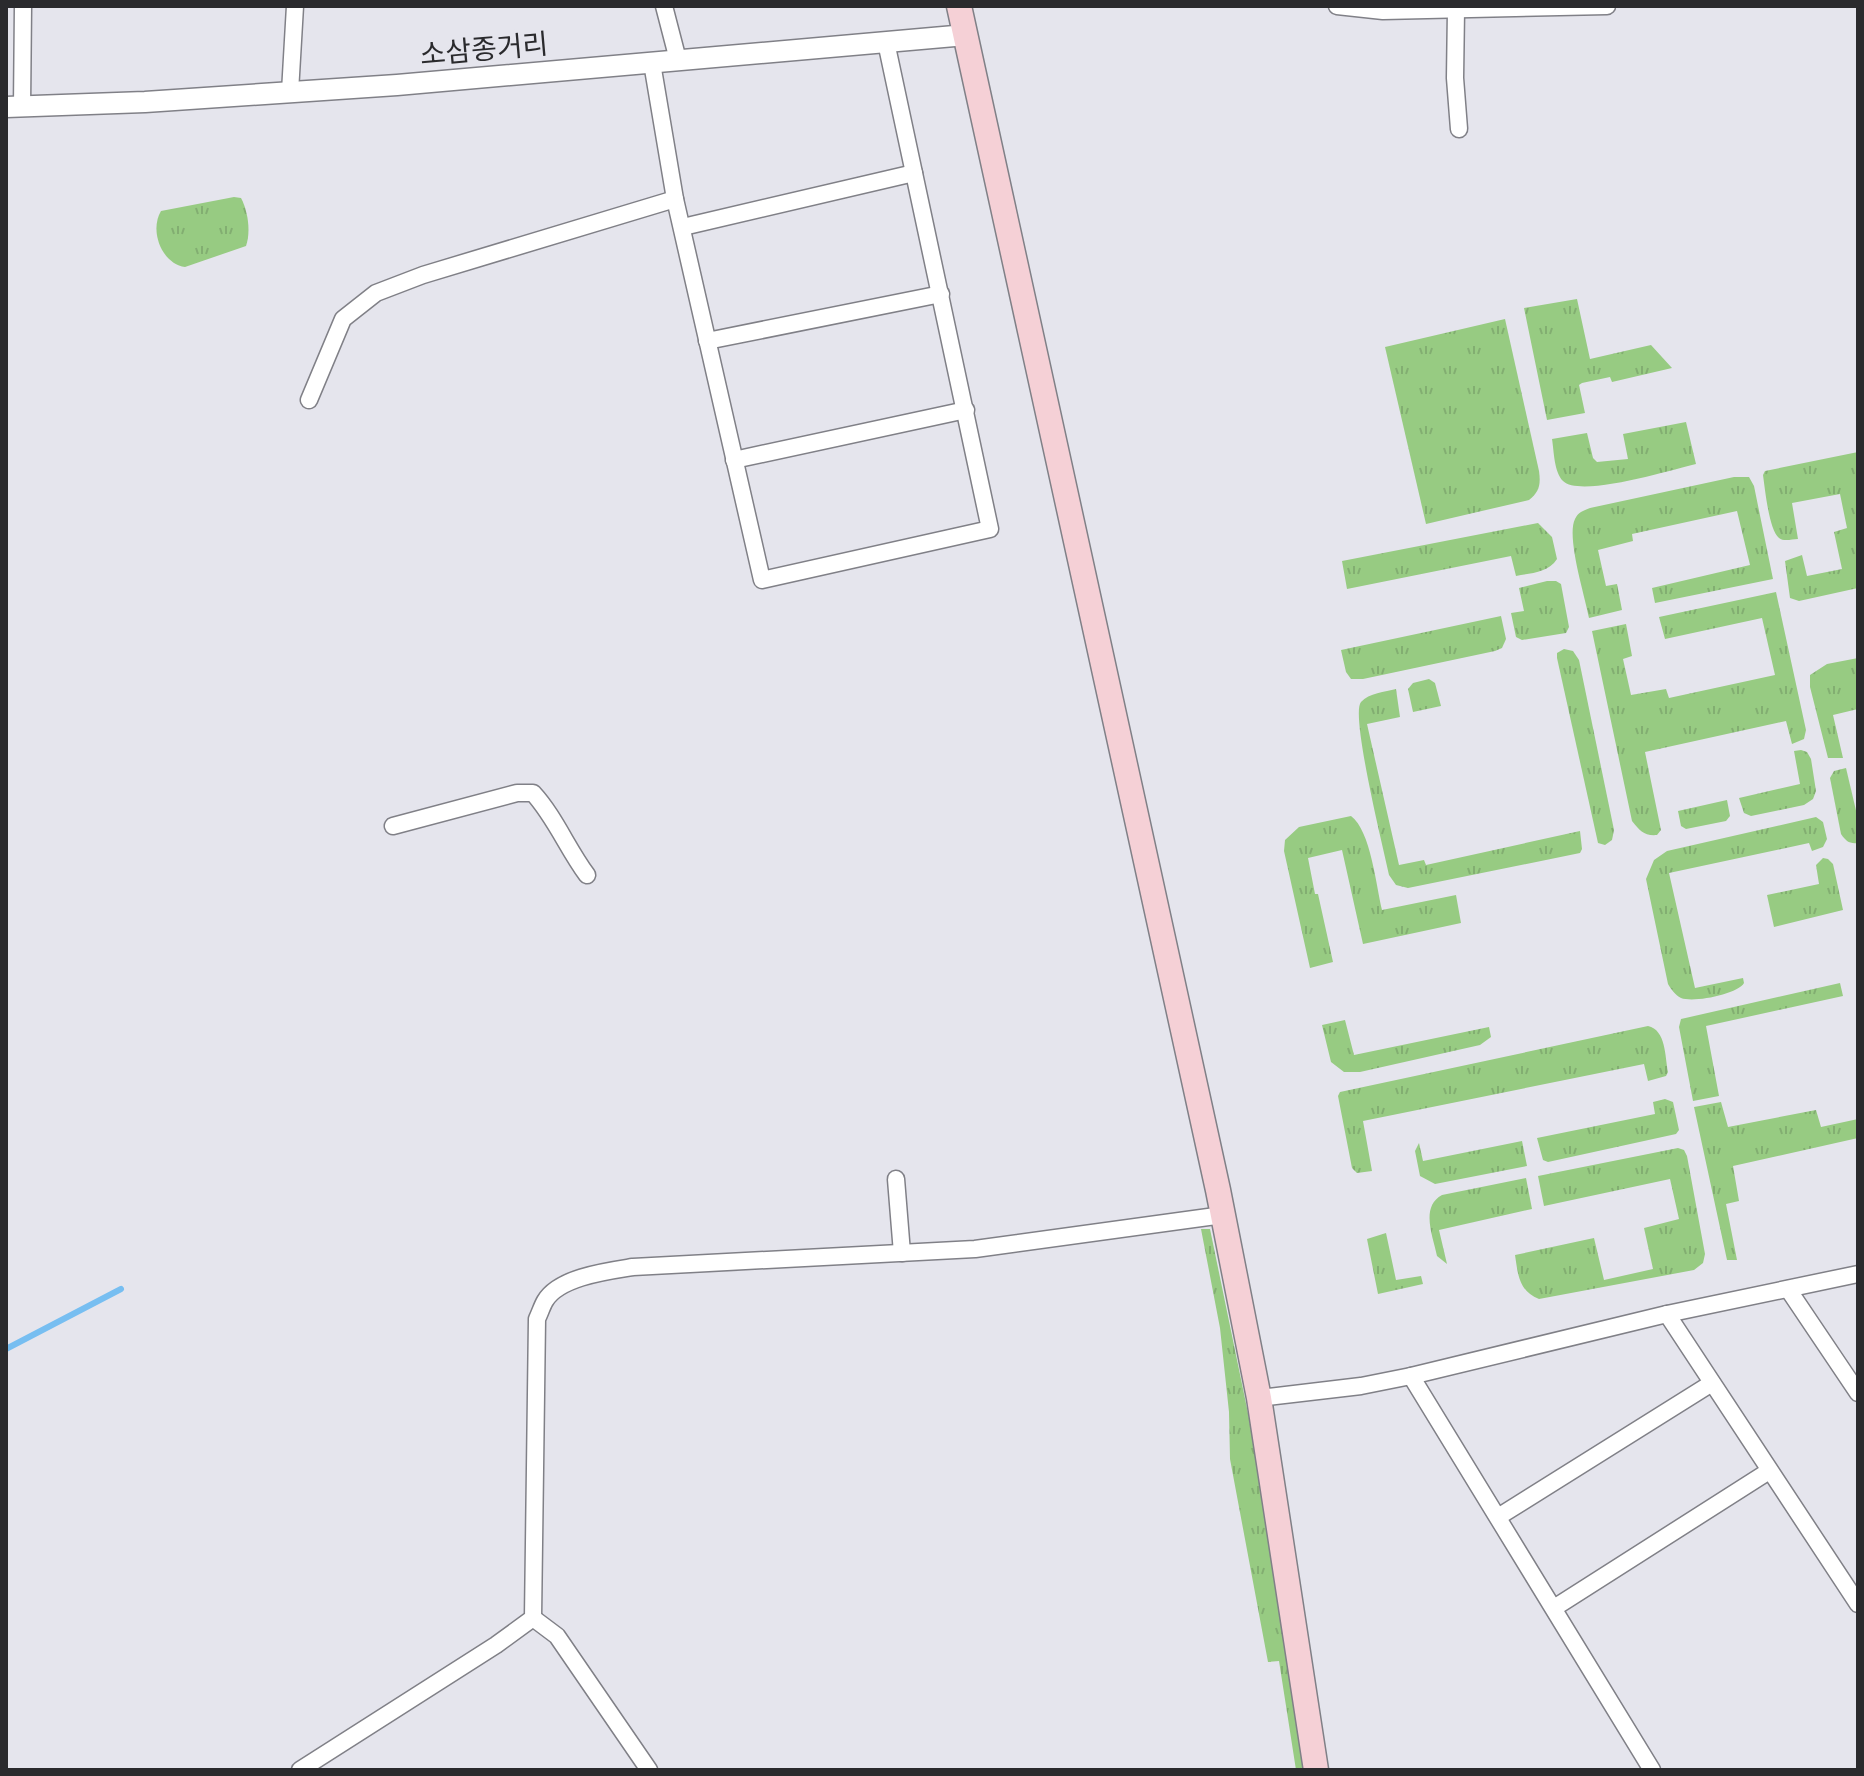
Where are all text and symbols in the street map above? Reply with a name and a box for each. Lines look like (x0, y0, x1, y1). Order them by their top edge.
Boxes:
street label: 소삼종거리 (418, 25, 550, 72)

